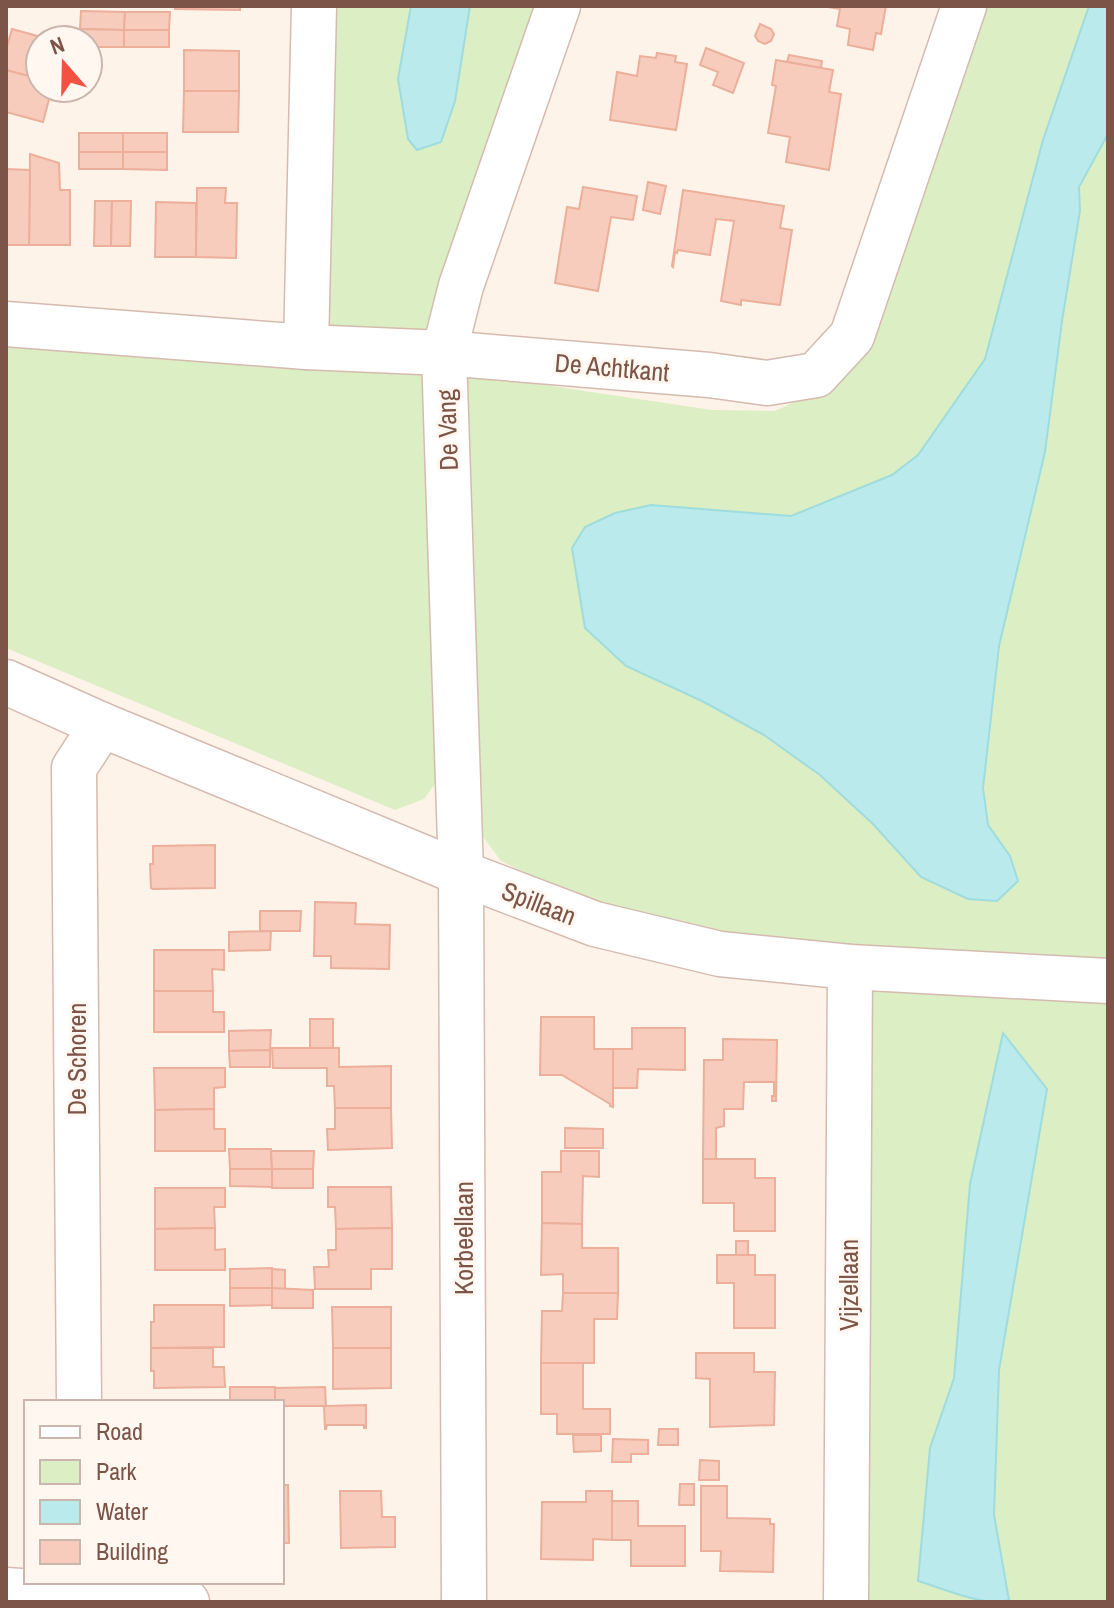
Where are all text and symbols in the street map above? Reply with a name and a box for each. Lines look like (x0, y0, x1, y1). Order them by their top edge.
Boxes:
north arrow (24, 24, 104, 104)
text: N (46, 29, 68, 62)
street label: De Achtkant (553, 345, 671, 389)
street label: De Vang (428, 389, 466, 471)
street label: Spillaan (497, 873, 581, 933)
street label: De Schoren (59, 1003, 94, 1115)
street label: Korbeellaan (446, 1181, 481, 1295)
street label: Vijzellaan (831, 1239, 866, 1331)
legend (24, 1400, 284, 1584)
text: Road (96, 1415, 143, 1447)
text: Park (96, 1455, 137, 1487)
text: Water (96, 1495, 148, 1527)
text: Building (96, 1535, 168, 1567)

